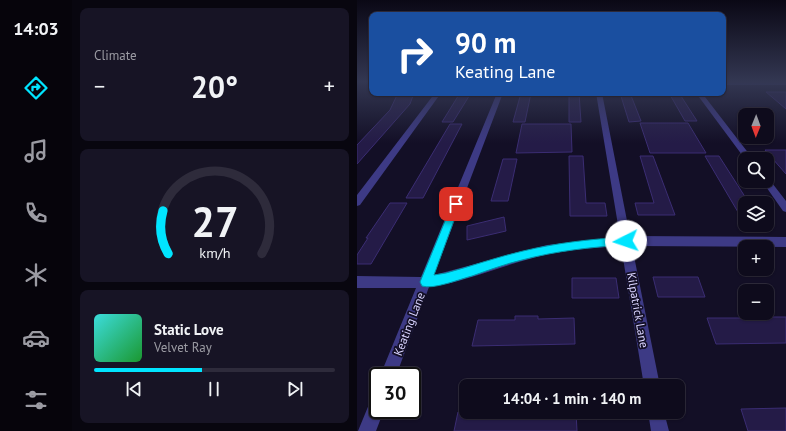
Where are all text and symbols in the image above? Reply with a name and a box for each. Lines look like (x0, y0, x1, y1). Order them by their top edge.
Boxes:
text: 14:03 (13, 17, 59, 40)
text: 90 m (455, 24, 516, 61)
icon: right (389, 28, 441, 80)
text: Climate (94, 47, 137, 64)
text: Keating Lane (455, 60, 555, 83)
text: 20° (191, 67, 238, 106)
text: − (94, 72, 105, 100)
text: + (324, 72, 335, 100)
icon: directions (22, 74, 50, 102)
north arrow (738, 108, 774, 144)
map controls (738, 108, 774, 320)
icon: music (22, 137, 50, 165)
button: search (738, 152, 774, 188)
pin (439, 187, 473, 221)
icon: arrive (445, 193, 467, 215)
text: 27 (191, 194, 238, 247)
button: layers (738, 196, 774, 232)
icon: phone (22, 199, 50, 227)
position arrow (605, 220, 647, 262)
button: + (738, 240, 774, 276)
text: km/h (199, 242, 230, 261)
icon: climate (22, 261, 50, 289)
street label: Kilpatrick Lane (624, 271, 652, 349)
button: − (738, 284, 774, 320)
street label: Keating Lane (390, 290, 428, 358)
text: Static Love (154, 320, 224, 339)
icon: car (22, 324, 50, 352)
text: Velvet Ray (154, 339, 212, 356)
speed limit sign: 30 (369, 367, 421, 419)
icon: previous (123, 378, 145, 400)
icon: pause (203, 378, 225, 400)
icon: next (284, 378, 306, 400)
icon: filters (22, 386, 50, 414)
text: 14:04 · 1 min · 140 m (503, 389, 641, 408)

